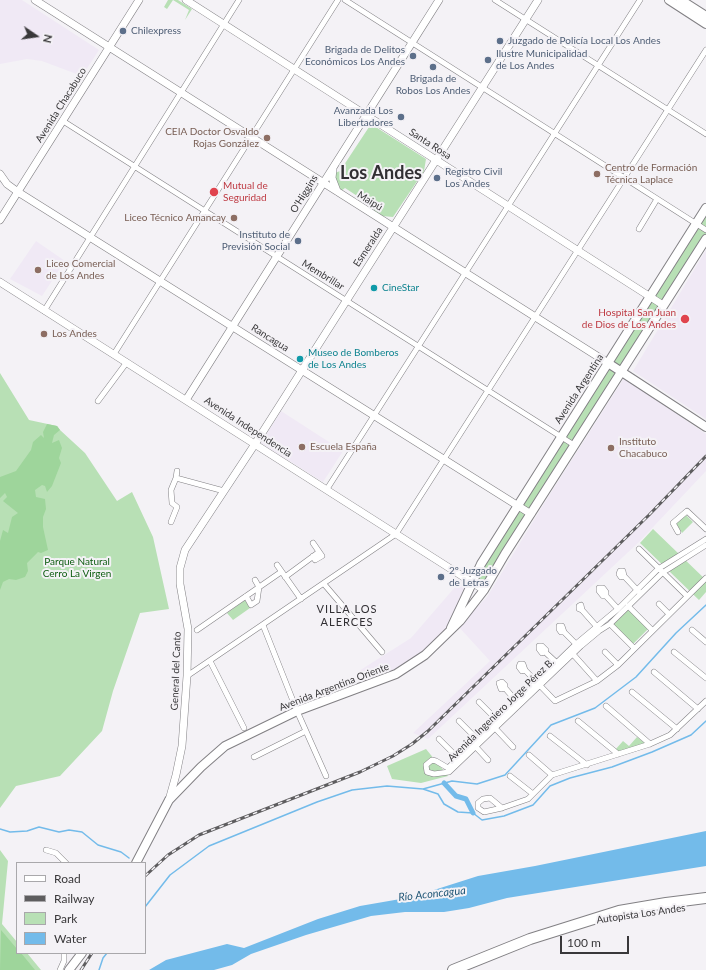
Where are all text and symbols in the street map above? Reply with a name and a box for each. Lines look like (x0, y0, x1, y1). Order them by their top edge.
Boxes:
north arrow (16, 16, 56, 56)
place label: Chilexpress (131, 25, 181, 37)
marker: Chilexpress (118, 26, 128, 36)
text: N (41, 33, 55, 44)
place label: Juzgado de Policía Local Los Andes (508, 35, 660, 47)
marker: Juzgado de Policía Local Los Andes (495, 36, 505, 46)
place label: Brigada de Delitos Económicos Los Andes (305, 44, 405, 68)
place label: Ilustre Municipalidad de Los Andes (496, 48, 587, 72)
marker: Brigada de Delitos Económicos Los Andes (408, 51, 418, 61)
marker: Ilustre Municipalidad de Los Andes (483, 55, 493, 65)
marker: Brigada de Robos Los Andes (428, 62, 438, 72)
street label: Avenida Chacabuco (33, 65, 89, 145)
place label: Brigada de Robos Los Andes (396, 73, 470, 96)
place label: Avanzada Los Libertadores (334, 105, 393, 128)
marker: Avanzada Los Libertadores (396, 112, 406, 122)
place label: CEIA Doctor Osvaldo Rojas González (165, 126, 259, 150)
street label: Santa Rosa (407, 126, 453, 162)
marker: CEIA Doctor Osvaldo Rojas González (262, 133, 272, 143)
district label: Los Andes (340, 162, 422, 184)
place label: Centro de Formación Técnica Laplace (605, 162, 697, 186)
place label: Registro Civil Los Andes (445, 166, 502, 190)
marker: Centro de Formación Técnica Laplace (592, 169, 602, 179)
street label: O'Higgins (288, 173, 320, 215)
marker: Registro Civil Los Andes (432, 173, 442, 183)
place label: Mutual de Seguridad (223, 180, 268, 204)
marker: Mutual de Seguridad (208, 186, 220, 198)
street label: Maipú (355, 189, 385, 213)
place label: Liceo Técnico Amancay (124, 212, 226, 224)
marker: Liceo Técnico Amancay (229, 213, 239, 223)
street label: Esmeralda (351, 225, 385, 269)
place label: Instituto de Previsión Social (222, 229, 290, 252)
marker: Instituto de Previsión Social (293, 236, 303, 246)
street label: Membrillar (300, 257, 346, 293)
place label: Liceo Comercial de Los Andes (46, 258, 115, 282)
marker: Liceo Comercial de Los Andes (33, 265, 43, 275)
place label: CineStar (382, 282, 419, 294)
marker: CineStar (369, 283, 379, 293)
place label: Hospital San Juan de Dios de Los Andes (582, 307, 676, 330)
marker: Hospital San Juan de Dios de Los Andes (679, 313, 691, 325)
street label: Rancagua (249, 322, 291, 354)
place label: Los Andes (52, 328, 97, 340)
marker: Los Andes (39, 329, 49, 339)
place label: Museo de Bomberos de Los Andes (308, 347, 399, 370)
street label: Avenida Argentina (552, 352, 606, 426)
marker: Museo de Bomberos de Los Andes (295, 354, 305, 364)
street label: Avenida Independencia (202, 394, 294, 460)
place label: Instituto Chacabuco (619, 436, 668, 460)
place label: Escuela España (310, 441, 377, 453)
marker: Escuela España (297, 442, 307, 452)
marker: Instituto Chacabuco (606, 443, 616, 453)
park label: Parque Natural Cerro La Virgen (43, 556, 111, 580)
place label: 2º Juzgado de Letras (449, 565, 497, 588)
marker: 2º Juzgado de Letras (436, 572, 446, 582)
district label: VILLA LOS ALERCES (316, 602, 378, 628)
street label: General del Canto (169, 631, 183, 711)
street label: Avenida Ingeniero Jorge Pérez B. (445, 656, 557, 764)
street label: Avenida Argentina Oriente (277, 660, 391, 714)
legend (16, 862, 146, 954)
text: Road (54, 871, 81, 886)
water label: Río Aconcagua (398, 884, 466, 904)
text: Railway (54, 891, 94, 906)
street label: Autopista Los Andes (596, 902, 686, 926)
text: Park (54, 911, 77, 926)
scale bar (562, 928, 631, 954)
text: Water (54, 931, 87, 946)
text: 100 m (567, 935, 601, 950)

